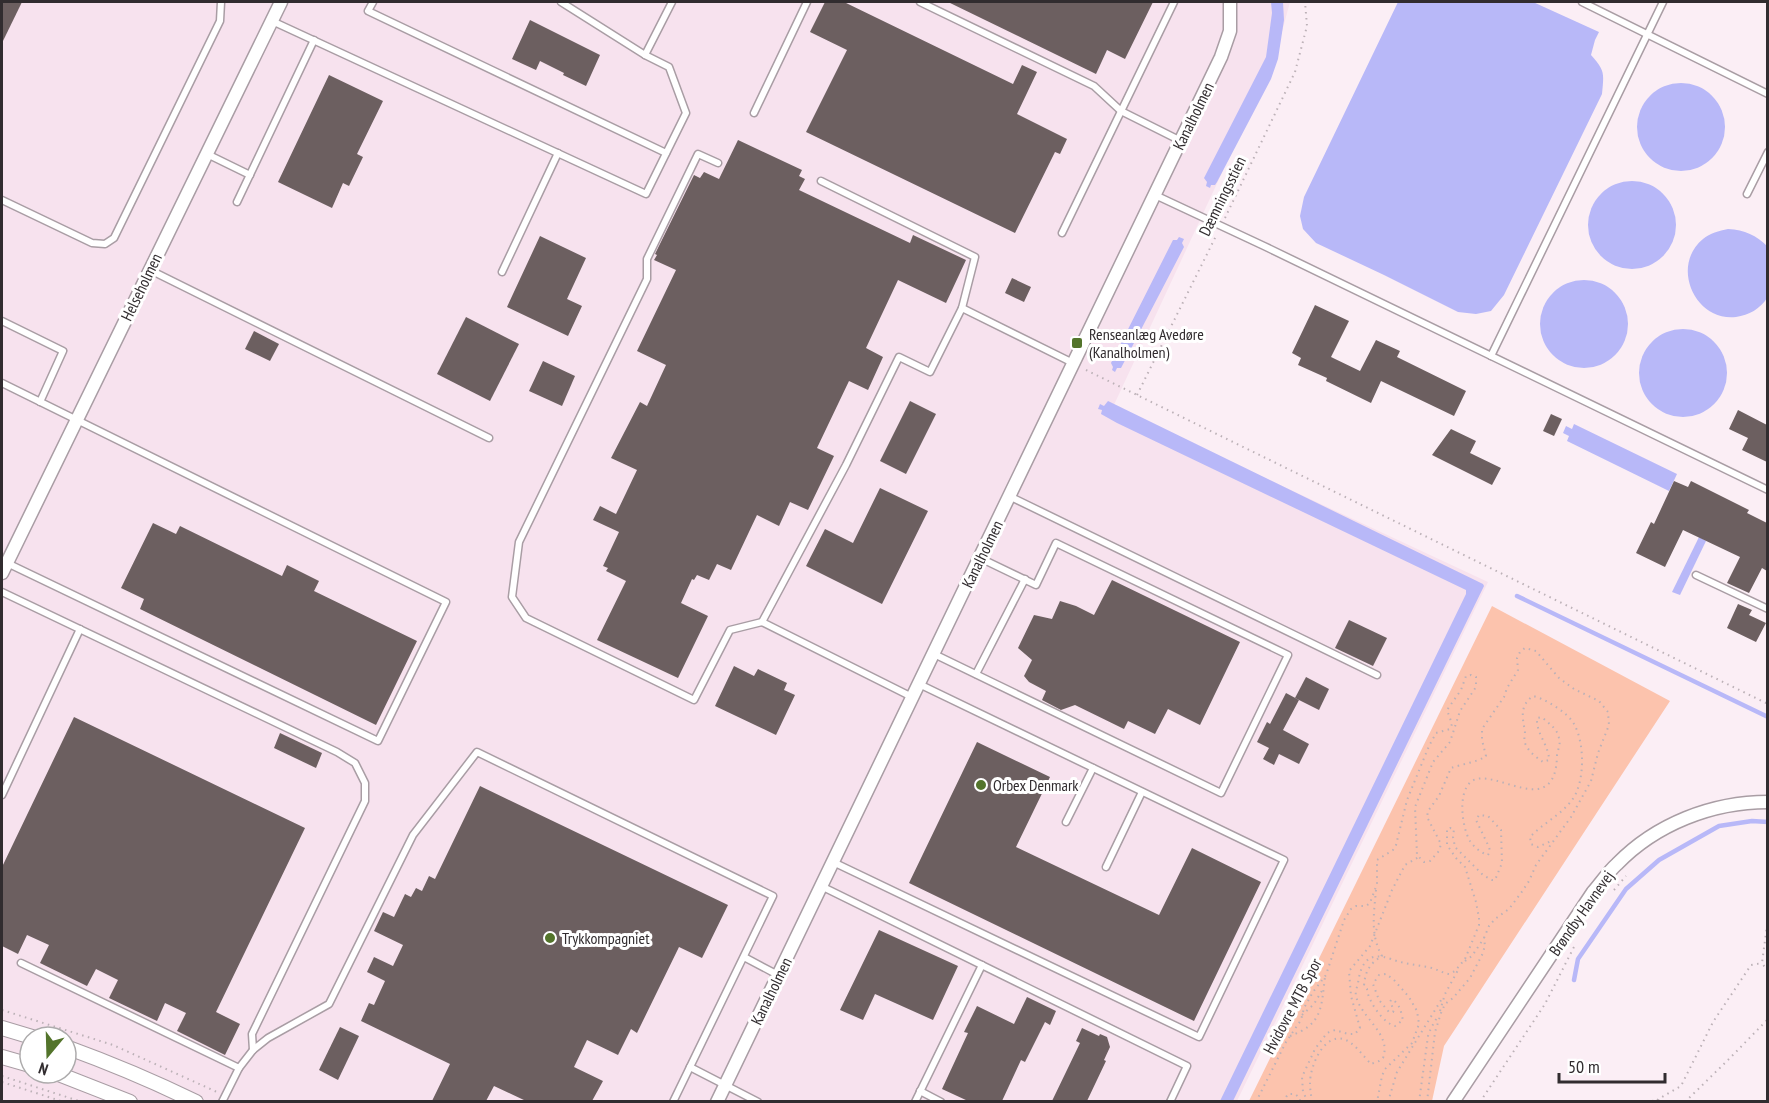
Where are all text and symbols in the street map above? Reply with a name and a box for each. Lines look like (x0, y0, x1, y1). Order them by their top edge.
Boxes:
street label: Kanalholmen (1168, 79, 1218, 153)
street label: Dæmningsstien (1194, 153, 1250, 239)
street label: Helseholmen (116, 250, 166, 324)
place label: Renseanlæg Avedøre (Kanalholmen) (1089, 324, 1204, 362)
marker: Renseanlæg Avedøre (Kanalholmen) (1070, 336, 1084, 350)
street label: Kanalholmen (957, 517, 1007, 591)
place label: Orbex Denmark (993, 775, 1079, 795)
marker: Orbex Denmark (974, 778, 988, 792)
street label: Brøndby Havnevej (1544, 867, 1618, 959)
place label: Trykkompagniet (562, 928, 650, 948)
marker: Trykkompagniet (543, 931, 557, 945)
street label: Kanalholmen (746, 954, 796, 1028)
street label: Hvidovre MTB Spor (1258, 954, 1326, 1057)
north arrow (18, 1025, 78, 1085)
scale bar (1559, 1046, 1666, 1084)
text: 50 m (1568, 1055, 1600, 1078)
text: N (36, 1058, 50, 1080)

